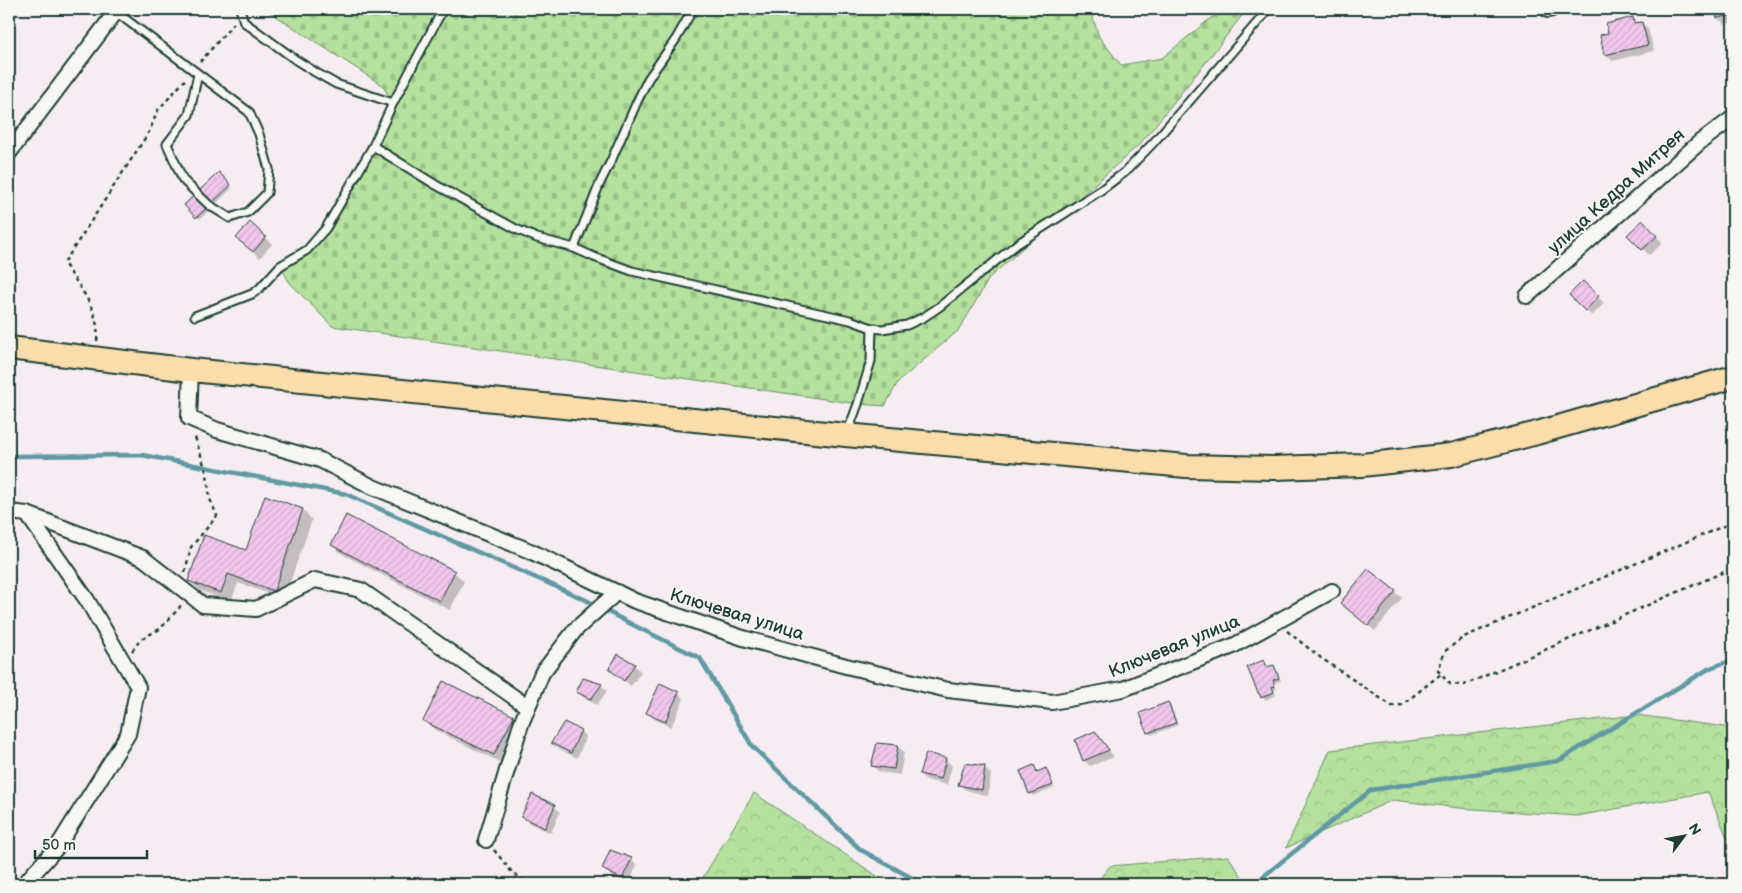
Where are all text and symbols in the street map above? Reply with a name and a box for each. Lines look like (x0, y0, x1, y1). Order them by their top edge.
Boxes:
street label: улица Кедра Митрея (1544, 125, 1689, 258)
street label: Ключевая улица (667, 584, 807, 645)
street label: Ключевая улица (1106, 611, 1243, 682)
north arrow (1660, 810, 1710, 860)
text: N (1685, 820, 1705, 838)
scale bar (35, 828, 148, 860)
text: 50 m (42, 836, 76, 855)

